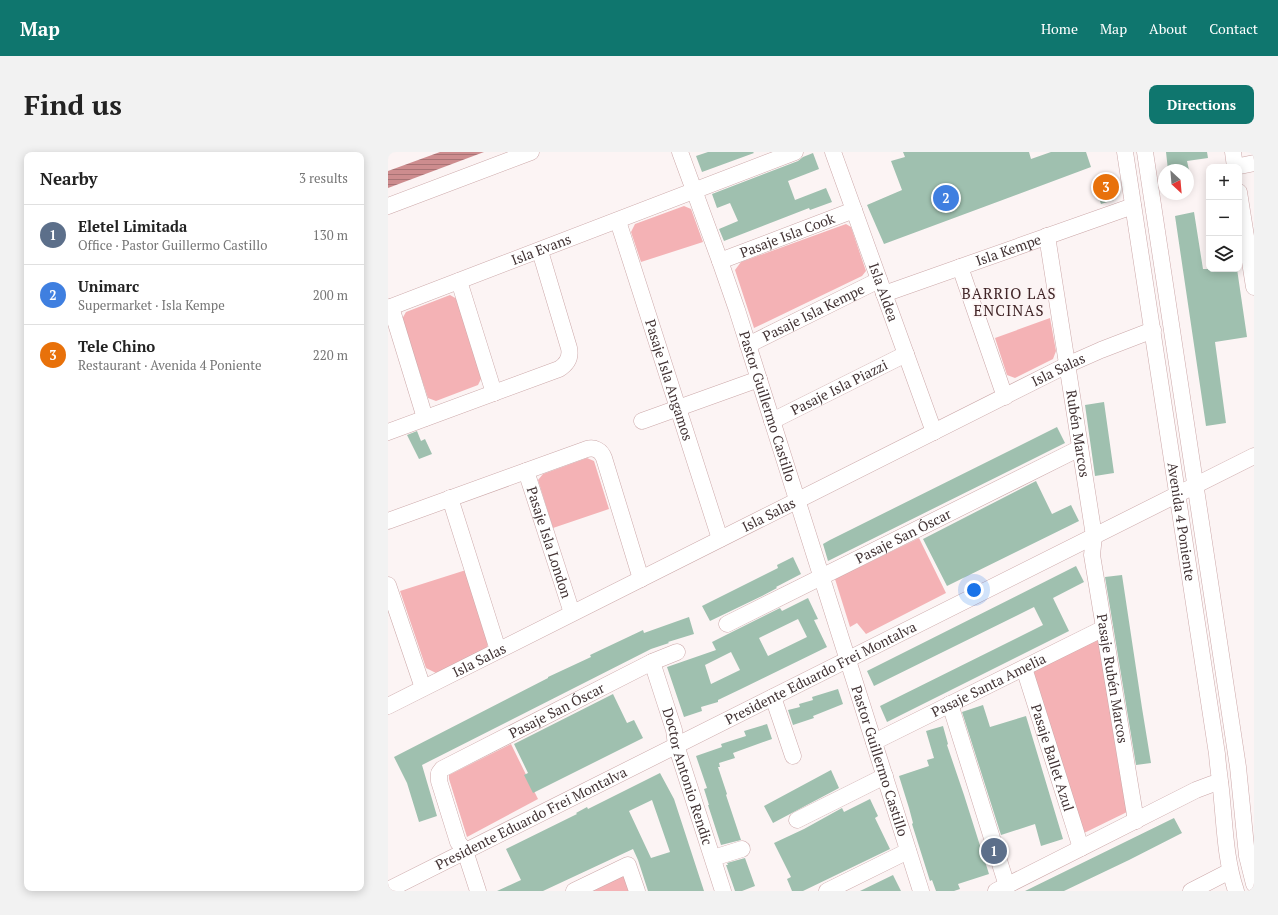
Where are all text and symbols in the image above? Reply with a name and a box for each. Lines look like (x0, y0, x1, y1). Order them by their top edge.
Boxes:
text: Map (20, 16, 60, 41)
text: Home (1041, 19, 1078, 38)
text: Map (1100, 19, 1127, 38)
text: About (1149, 19, 1187, 38)
text: Contact (1209, 19, 1258, 38)
button: Directions (1149, 85, 1254, 124)
text: Find us (24, 86, 122, 123)
north arrow (1158, 164, 1194, 200)
map controls (1206, 164, 1242, 272)
button: + (1206, 164, 1242, 200)
text: Nearby (40, 167, 98, 190)
text: 3 results (299, 169, 348, 187)
pin: 3 (1093, 172, 1119, 202)
pin: 2 (933, 183, 959, 213)
button: − (1206, 200, 1242, 236)
street label: Pasaje Isla Cook (737, 208, 838, 262)
text: Eletel Limitada (78, 216, 187, 236)
text: 1 (49, 226, 57, 244)
text: 130 m (313, 226, 348, 244)
street label: Isla Evans (508, 229, 574, 269)
street label: Isla Kempe (973, 229, 1044, 270)
text: Office · Pastor Guillermo Castillo (78, 236, 267, 254)
button: layers (1206, 236, 1242, 272)
street label: Isla Aldea (865, 260, 903, 324)
text: Unimarc (78, 276, 139, 296)
street label: Pasaje Isla Kempe (759, 279, 867, 345)
district label: BARRIO LAS ENCINAS (961, 283, 1057, 320)
text: 2 (49, 286, 57, 304)
text: 200 m (313, 286, 348, 304)
text: Supermarket · Isla Kempe (78, 296, 225, 314)
street label: Pasaje Isla Angamos (641, 317, 698, 443)
street label: Pastor Guillermo Castillo (735, 328, 801, 484)
text: Tele Chino (78, 336, 155, 356)
text: 3 (49, 346, 57, 364)
text: 220 m (313, 346, 348, 364)
street label: Isla Salas (1028, 348, 1088, 390)
street label: Pasaje Isla Piazzi (787, 355, 891, 419)
text: Restaurant · Avenida 4 Poniente (78, 356, 262, 374)
street label: Rubén Marcos (1062, 389, 1095, 478)
street label: Avenida 4 Poniente (1164, 461, 1200, 582)
street label: Pasaje Isla London (523, 484, 577, 601)
street label: Isla Salas (738, 493, 798, 536)
street label: Pasaje San Óscar (852, 503, 955, 568)
your location (964, 580, 984, 600)
street label: Pasaje Rubén Marcos (1093, 612, 1133, 745)
street label: Presidente Eduardo Frei Montalva (722, 617, 919, 729)
street label: Isla Salas (449, 638, 509, 681)
street label: Pasaje Santa Amelia (928, 648, 1049, 721)
street label: Pasaje San Óscar (505, 678, 608, 742)
street label: Pastor Guillermo Castillo (848, 683, 913, 839)
street label: Pasaje Ballet Azul (1027, 702, 1079, 813)
street label: Doctor Antonio Rendic (658, 705, 718, 848)
street label: Presidente Eduardo Frei Montalva (432, 762, 630, 874)
pin: 1 (981, 836, 1007, 866)

